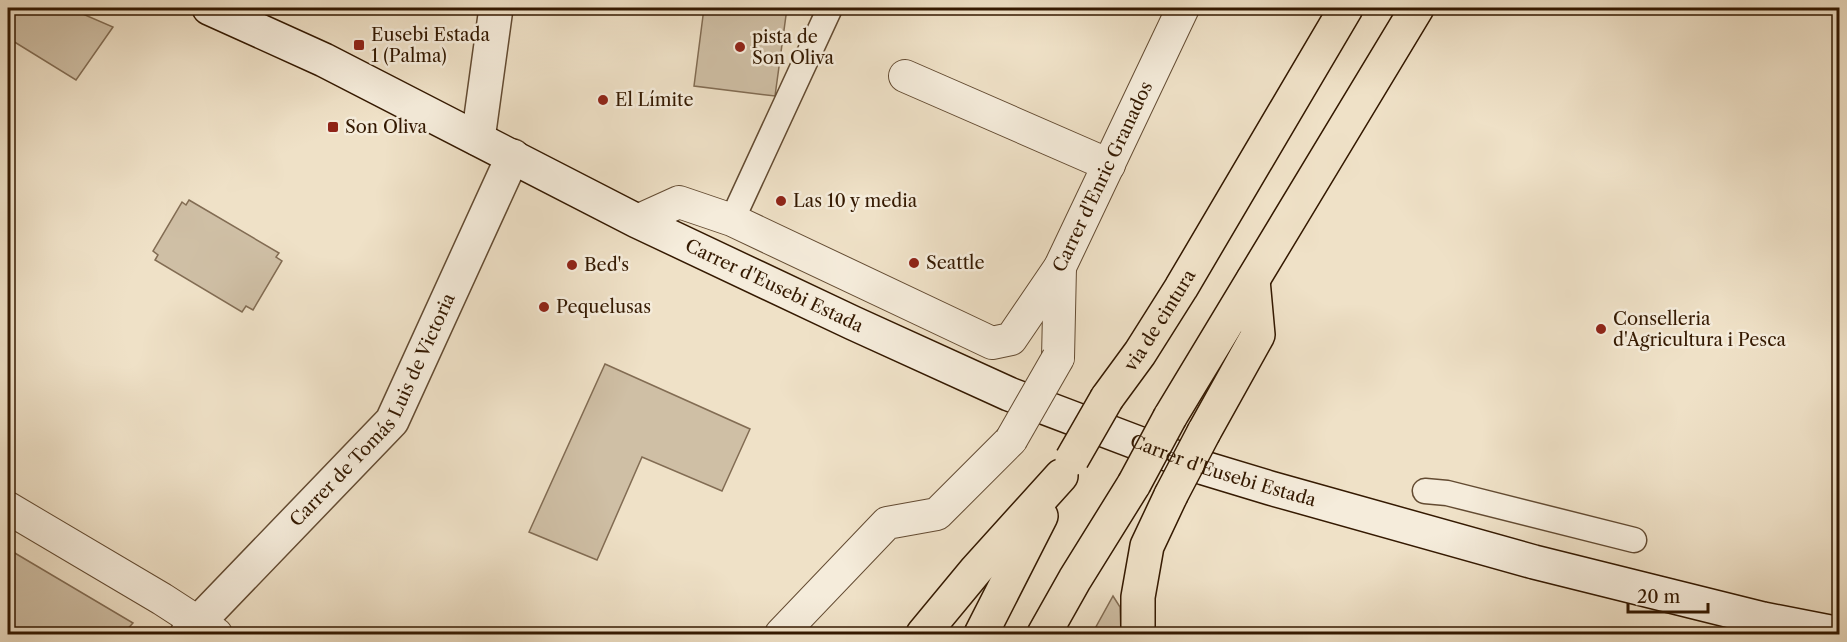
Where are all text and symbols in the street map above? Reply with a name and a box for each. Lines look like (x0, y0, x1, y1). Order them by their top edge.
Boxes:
place label: Eusebi Estada 1 (Palma) (371, 24, 491, 67)
place label: pista de Son Oliva (752, 26, 835, 69)
marker: Eusebi Estada 1 (Palma) (352, 38, 366, 52)
marker: pista de Son Oliva (733, 40, 747, 54)
street label: Carrer d'Enric Granados (1048, 78, 1157, 276)
place label: El Límite (615, 89, 694, 111)
marker: El Límite (596, 93, 610, 107)
place label: Son Oliva (345, 116, 428, 138)
marker: Son Oliva (326, 120, 340, 134)
place label: Las 10 y media (793, 190, 918, 212)
marker: Las 10 y media (774, 194, 788, 208)
street label: Carrer d'Eusebi Estada (682, 234, 867, 337)
place label: Seattle (926, 252, 985, 274)
place label: Bed's (584, 254, 629, 276)
marker: Seattle (907, 256, 921, 270)
marker: Bed's (565, 258, 579, 272)
street label: via de cintura (1119, 265, 1201, 376)
street label: Carrer de Tomás Luis de Victoria (285, 289, 460, 531)
place label: Pequelusas (556, 296, 651, 318)
marker: Pequelusas (537, 300, 551, 314)
place label: Conselleria d'Agricultura i Pesca (1613, 308, 1787, 351)
marker: Conselleria d'Agricultura i Pesca (1594, 322, 1608, 336)
street label: Carrer d'Eusebi Estada (1127, 430, 1319, 511)
scale bar (1628, 576, 1708, 614)
text: 20 m (1637, 586, 1681, 608)

